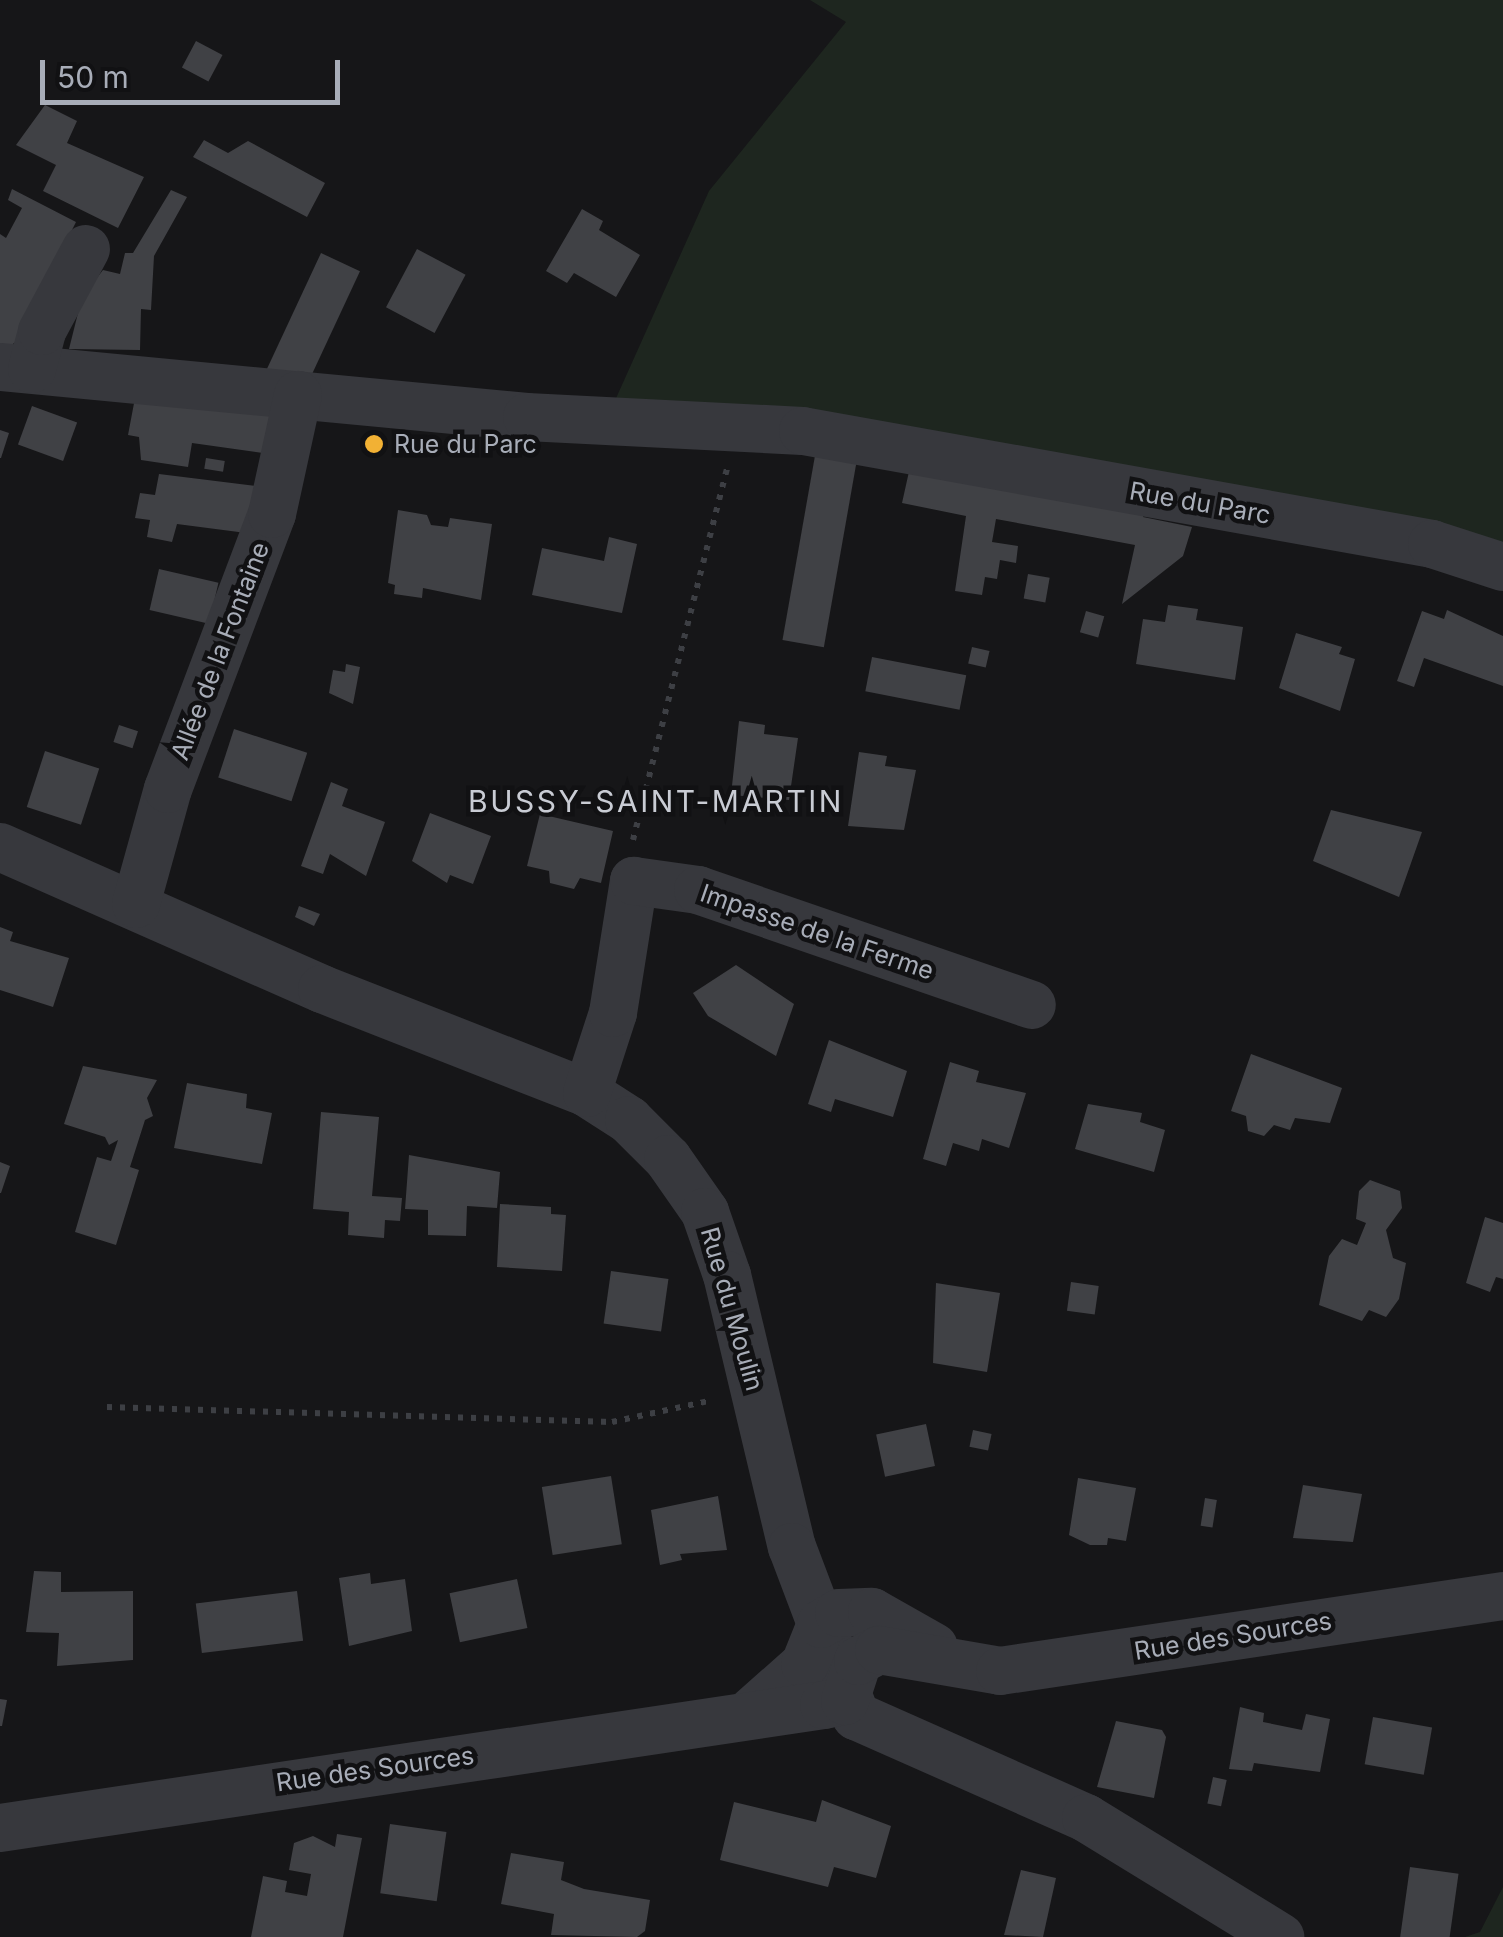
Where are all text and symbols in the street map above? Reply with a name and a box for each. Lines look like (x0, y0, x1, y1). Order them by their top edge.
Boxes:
scale bar (45, 40, 345, 102)
text: 50 m (57, 59, 129, 95)
place label: Rue du Parc (394, 429, 537, 459)
marker: Rue du Parc (363, 433, 385, 455)
street label: Rue du Parc (1127, 476, 1273, 530)
street label: Allée de la Fontaine (165, 538, 275, 764)
district label: BUSSY-SAINT-MARTIN (468, 783, 844, 819)
street label: Impasse de la Ferme (696, 878, 938, 986)
street label: Rue du Moulin (694, 1224, 770, 1394)
street label: Rue des Sources (1132, 1606, 1334, 1666)
street label: Rue des Sources (274, 1740, 476, 1798)

